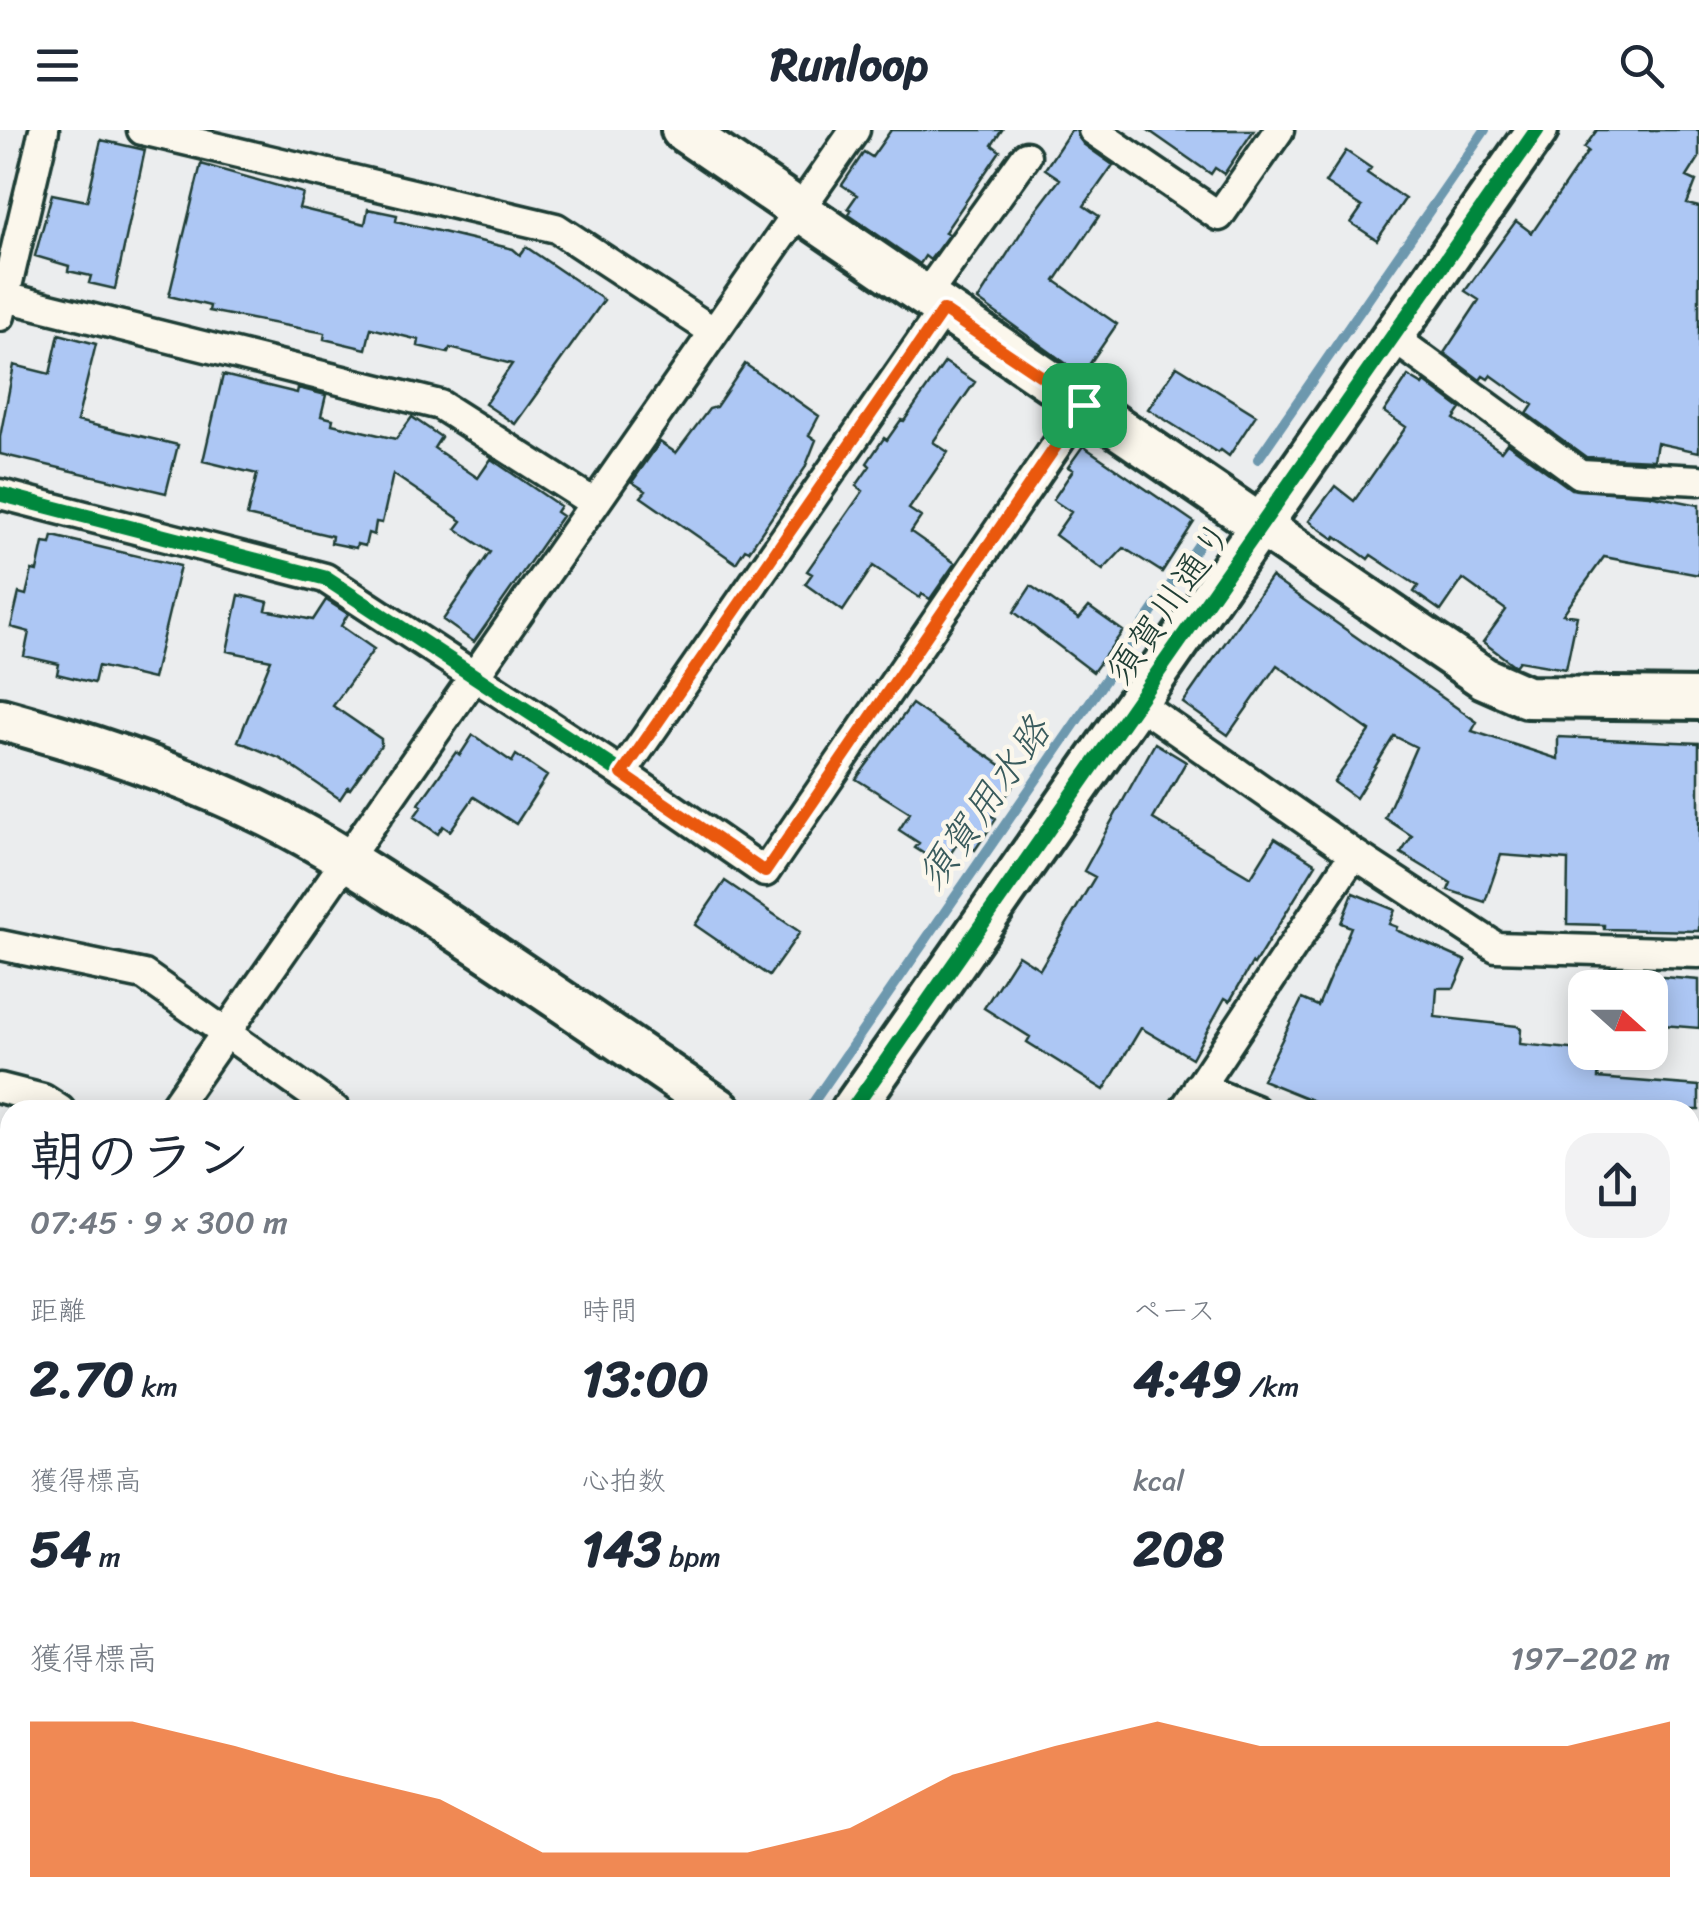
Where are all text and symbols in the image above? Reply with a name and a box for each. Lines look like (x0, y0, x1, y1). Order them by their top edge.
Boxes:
text: Runloop (771, 25, 928, 105)
icon: menu (30, 38, 85, 93)
icon: search (1614, 38, 1669, 93)
pin (1042, 363, 1127, 448)
icon: arrive (1057, 378, 1112, 433)
street label: 須賀川通り (1087, 505, 1251, 699)
water label: 須賀用水路 (897, 699, 1071, 906)
north arrow (1568, 970, 1668, 1070)
map controls (1568, 970, 1668, 1070)
text: 朝のラン (30, 1108, 250, 1205)
button: share (1565, 1133, 1670, 1238)
text: 07:45 · 9 × 300 m (30, 1194, 288, 1251)
text: 距離 (30, 1286, 86, 1335)
text: 時間 (582, 1286, 638, 1335)
text: ペース (1133, 1286, 1216, 1335)
text: 2.70 (30, 1335, 134, 1424)
text: 13:00 (582, 1335, 709, 1424)
text: 4:49 (1133, 1335, 1242, 1424)
text: km (134, 1362, 178, 1411)
text: /km (1242, 1362, 1299, 1411)
text: 獲得標高 (30, 1456, 142, 1505)
text: 心拍数 (582, 1456, 666, 1505)
text: kcal (1133, 1456, 1184, 1505)
text: 54 (30, 1505, 92, 1594)
text: 143 (582, 1505, 662, 1594)
text: 208 (1133, 1505, 1224, 1594)
text: m (92, 1532, 121, 1581)
text: bpm (662, 1532, 721, 1581)
text: 獲得標高 (30, 1630, 158, 1687)
text: 197–202 m (1510, 1630, 1670, 1687)

